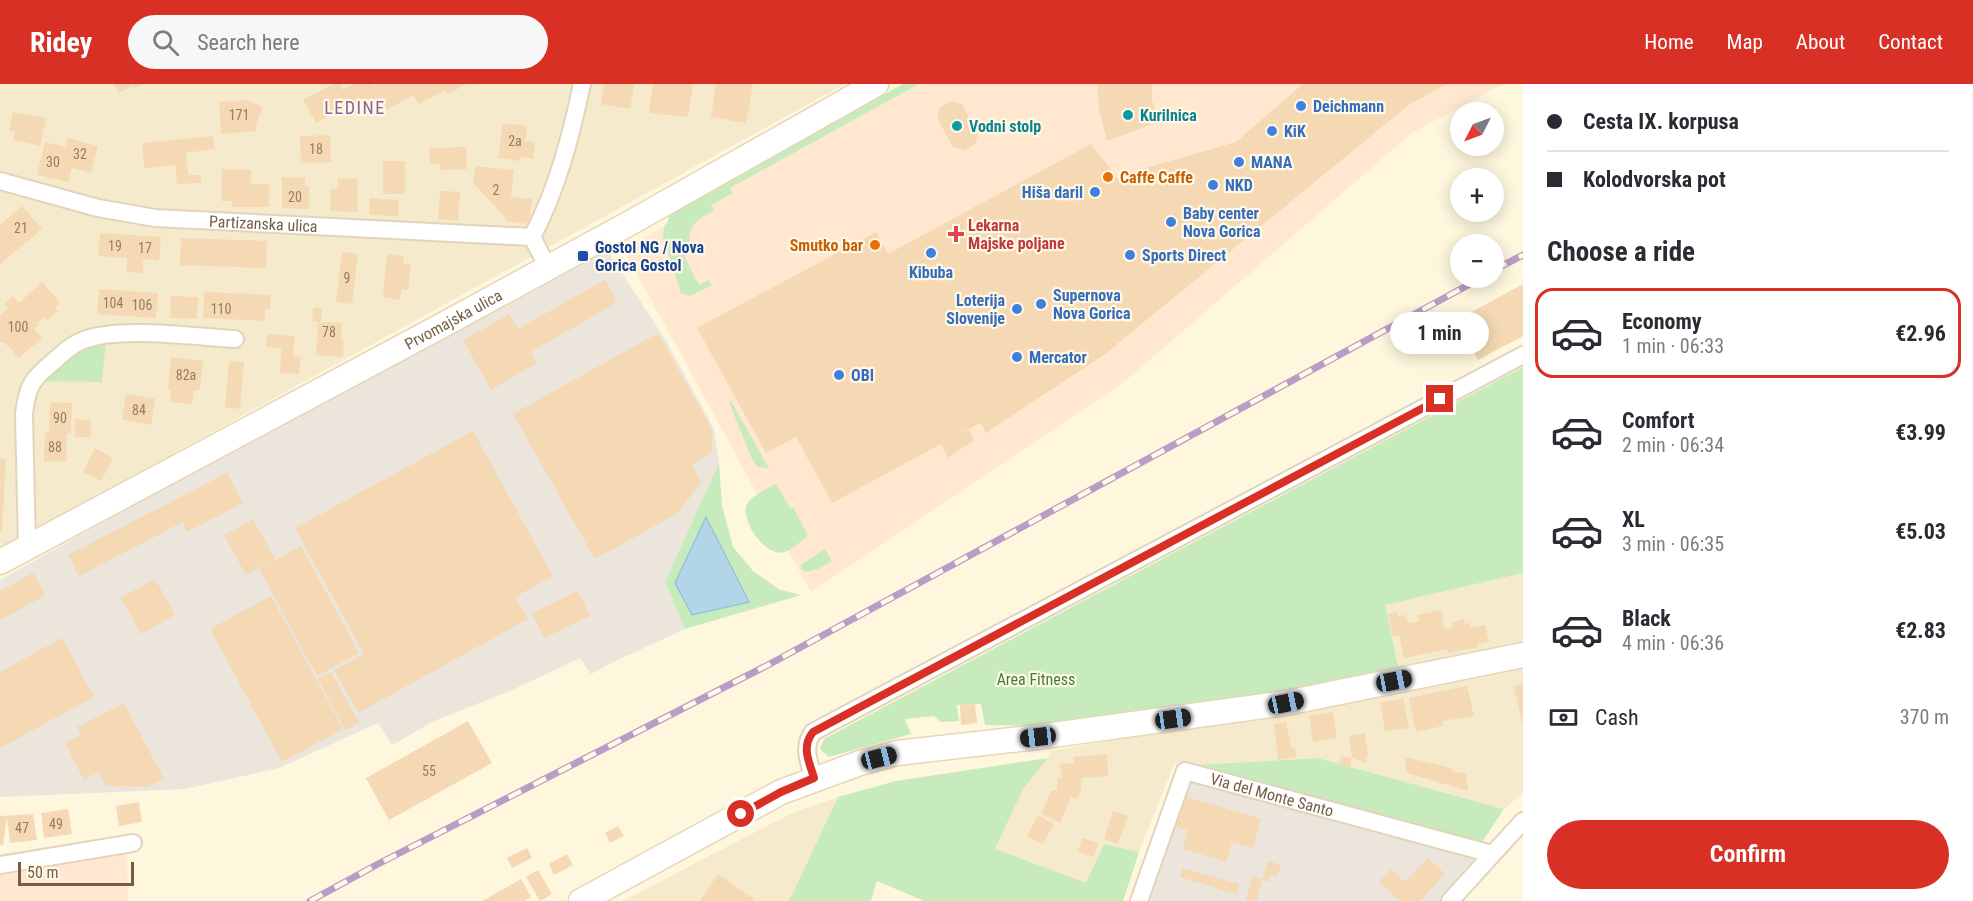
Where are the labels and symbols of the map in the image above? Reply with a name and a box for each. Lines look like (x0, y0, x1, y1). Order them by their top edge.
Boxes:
district label: LEDINE (324, 97, 386, 118)
place label: Deichmann (1313, 97, 1384, 116)
marker: Deichmann (1294, 99, 1308, 113)
north arrow (1450, 102, 1504, 156)
place label: Kurilnica (1140, 106, 1197, 125)
house number: 171 (229, 107, 249, 123)
marker: Kurilnica (1121, 108, 1135, 122)
place label: Vodni stolp (969, 117, 1041, 136)
marker: Vodni stolp (950, 119, 964, 133)
place label: KiK (1284, 122, 1306, 141)
marker: KiK (1265, 124, 1279, 138)
house number: 2a (508, 133, 522, 149)
house number: 18 (309, 141, 323, 157)
house number: 32 (73, 146, 87, 162)
place label: MANA (1251, 153, 1293, 172)
house number: 30 (46, 154, 60, 170)
marker: MANA (1232, 155, 1246, 169)
place label: Caffe Caffe (1120, 168, 1193, 187)
marker: Caffe Caffe (1101, 170, 1115, 184)
place label: NKD (1225, 176, 1253, 195)
marker: NKD (1206, 178, 1220, 192)
house number: 2 (493, 182, 500, 198)
place label: Hiša daril (1022, 183, 1083, 202)
marker: Hiša daril (1088, 185, 1102, 199)
house number: 20 (288, 189, 302, 205)
place label: Baby center Nova Gorica (1183, 204, 1261, 241)
street label: Partizanska ulica (209, 211, 318, 236)
marker: Baby center Nova Gorica (1164, 215, 1178, 229)
place label: Lekarna Majske poljane (968, 216, 1065, 253)
house number: 21 (14, 220, 28, 236)
marker: Lekarna Majske poljane (949, 227, 963, 241)
place label: Smutko bar (790, 236, 863, 255)
house number: 19 (108, 238, 122, 254)
place label: Gostol NG / Nova Gorica Gostol (595, 238, 705, 275)
marker: Smutko bar (868, 238, 882, 252)
house number: 17 (138, 240, 152, 256)
marker: Kibuba (924, 246, 938, 260)
place label: Sports Direct (1142, 246, 1226, 265)
marker: Sports Direct (1123, 248, 1137, 262)
marker: Gostol NG / Nova Gorica Gostol (576, 249, 590, 263)
place label: Kibuba (909, 263, 954, 282)
house number: 9 (344, 270, 350, 286)
street label: Prvomajska ulica (401, 285, 505, 353)
place label: Supernova Nova Gorica (1053, 286, 1131, 323)
place label: Loterija Slovenije (946, 291, 1005, 328)
house number: 104 (103, 295, 123, 311)
house number: 106 (132, 297, 152, 313)
marker: Supernova Nova Gorica (1034, 297, 1048, 311)
house number: 110 (211, 301, 231, 317)
marker: Loterija Slovenije (1010, 302, 1024, 316)
callout: 1 min (1390, 312, 1490, 354)
house number: 100 (8, 319, 28, 335)
house number: 78 (322, 324, 336, 340)
place label: Mercator (1029, 348, 1087, 367)
marker: Mercator (1010, 350, 1024, 364)
place label: OBI (851, 366, 874, 385)
house number: 82a (176, 367, 196, 383)
marker: OBI (832, 368, 846, 382)
route end (1426, 385, 1453, 412)
house number: 84 (132, 402, 146, 418)
house number: 90 (53, 410, 67, 426)
house number: 88 (48, 439, 62, 455)
car (1375, 669, 1413, 693)
park label: Area Fitness (997, 670, 1075, 689)
car (1267, 690, 1305, 716)
car (1154, 708, 1192, 730)
car (1019, 726, 1057, 748)
car (859, 745, 899, 771)
house number: 55 (422, 763, 436, 779)
street label: Via del Monte Santo (1208, 769, 1336, 820)
route start (727, 800, 754, 827)
house number: 49 (49, 816, 63, 832)
house number: 47 (15, 820, 29, 836)
scale bar (18, 859, 134, 886)

